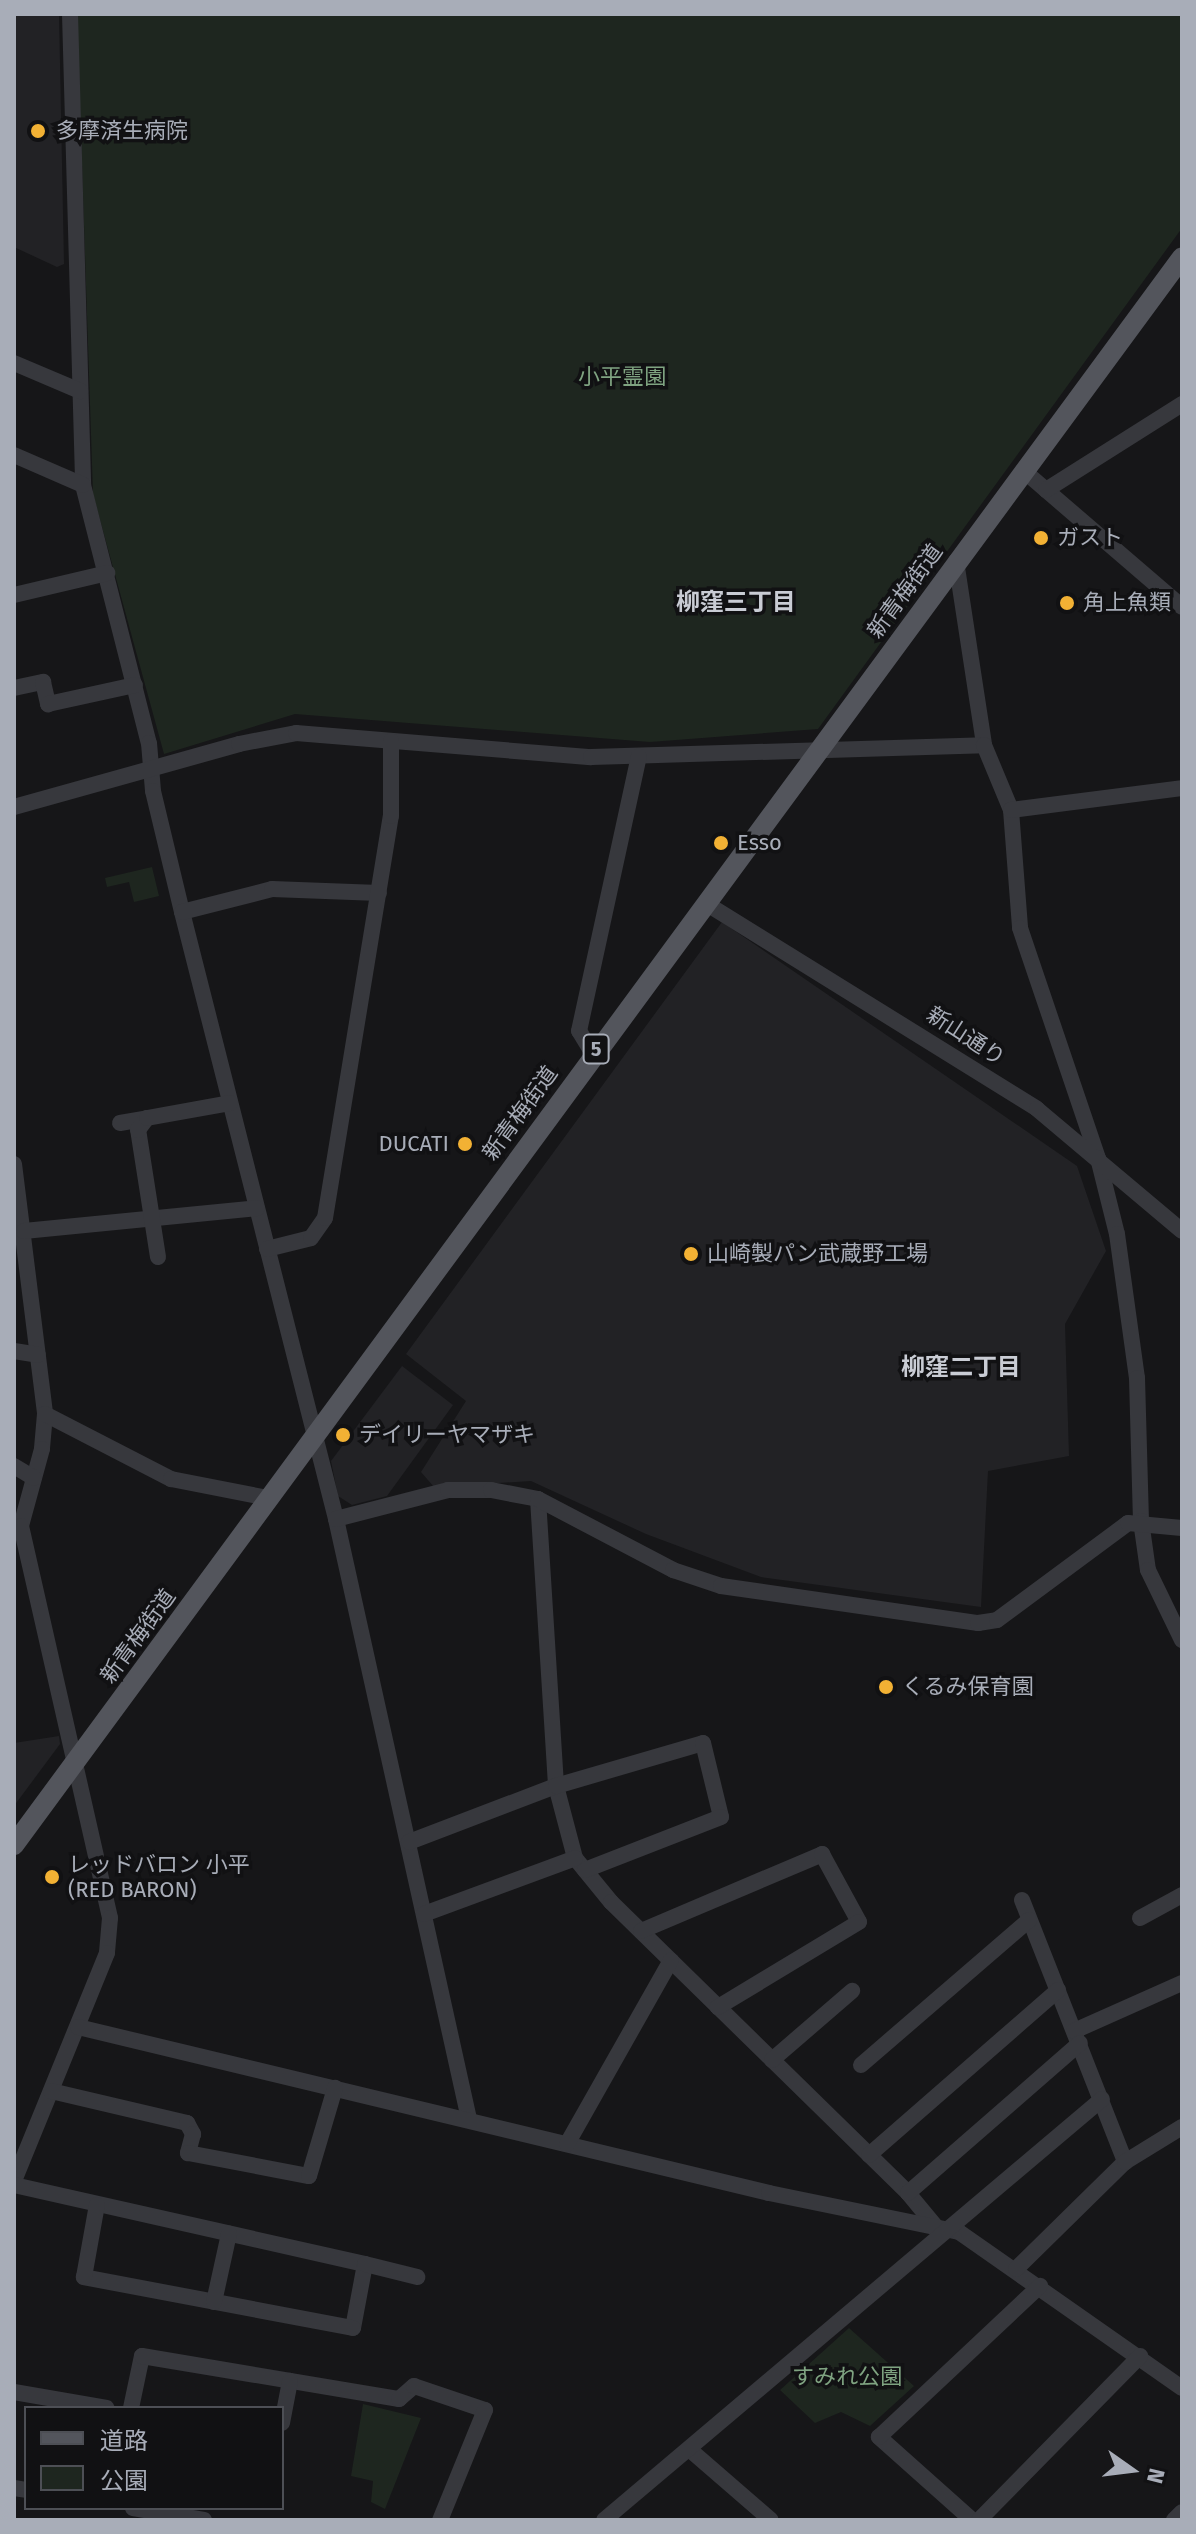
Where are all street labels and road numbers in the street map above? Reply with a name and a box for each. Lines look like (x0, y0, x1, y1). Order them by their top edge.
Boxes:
street label: 新青梅街道 (862, 539, 948, 643)
street label: 新山通り (922, 1001, 1010, 1071)
road number: 5 (582, 1033, 610, 1065)
street label: 新青梅街道 (477, 1061, 563, 1165)
street label: 新青梅街道 (95, 1584, 181, 1688)

